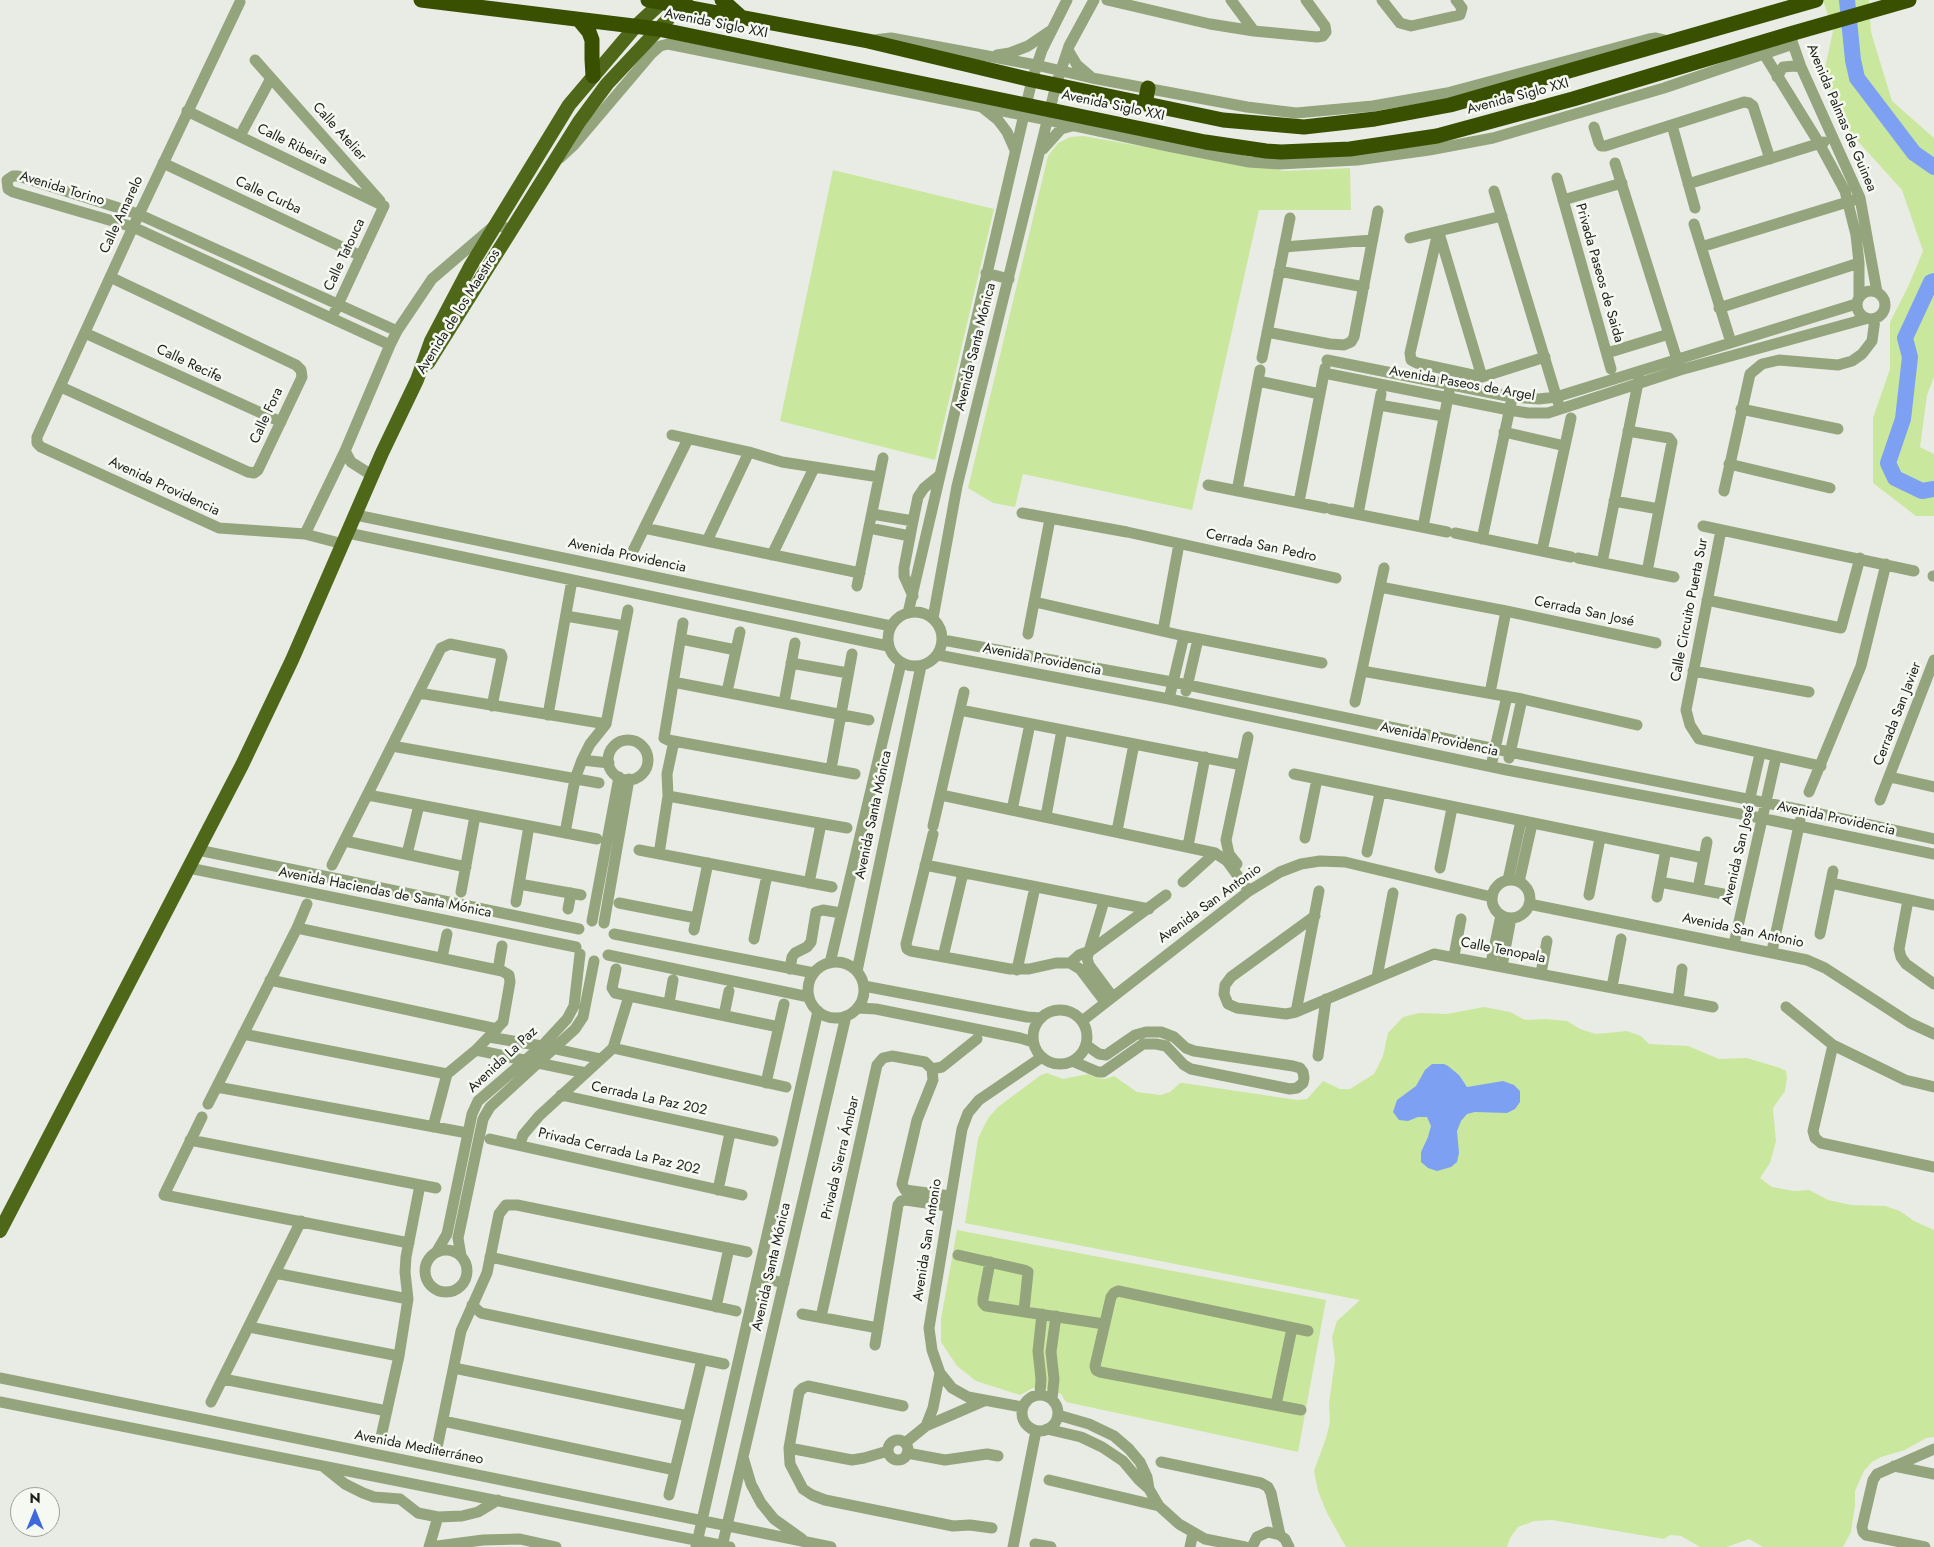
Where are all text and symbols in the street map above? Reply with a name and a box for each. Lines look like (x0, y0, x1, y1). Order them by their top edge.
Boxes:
street label: Avenida Siglo XXI (663, 6, 769, 42)
street label: Avenida Palmas de Guinea (1802, 42, 1880, 194)
street label: Avenida Siglo XXI (1465, 75, 1571, 119)
street label: Avenida Siglo XXI (1060, 87, 1166, 125)
street label: Calle Atelier (308, 99, 370, 165)
street label: Calle Ribeira (254, 121, 330, 169)
street label: Avenida Torino (18, 168, 106, 210)
street label: Calle Curba (232, 173, 304, 219)
street label: Calle Amarelo (97, 174, 147, 256)
street label: Privada Paseos de Saida (1571, 201, 1627, 345)
street label: Calle Tatouca (321, 216, 369, 294)
street label: Avenida de los Maestros (414, 247, 504, 377)
street label: Avenida Santa Mónica (952, 281, 1000, 413)
street label: Calle Recife (153, 341, 225, 387)
street label: Avenida Paseos de Argel (1388, 363, 1536, 405)
street label: Calle Fora (247, 385, 287, 447)
street label: Avenida Providencia (106, 454, 222, 520)
street label: Cerrada San Pedro (1204, 526, 1318, 566)
street label: Avenida Providencia (566, 535, 688, 577)
street label: Calle Circuito Puerta Sur (1668, 537, 1712, 683)
street label: Cerrada San José (1532, 593, 1636, 631)
street label: Avenida Providencia (981, 640, 1103, 680)
street label: Cerrada San Javier (1870, 660, 1926, 768)
street label: Avenida Providencia (1378, 719, 1500, 761)
street label: Avenida Santa Mónica (852, 749, 896, 881)
street label: Avenida Providencia (1775, 798, 1897, 840)
street label: Avenida San José (1719, 804, 1759, 906)
street label: Avenida San Antonio (1155, 861, 1265, 947)
street label: Avenida Haciendas de Santa Mónica (277, 864, 493, 922)
street label: Avenida San Antonio (1681, 910, 1805, 952)
street label: Calle Tenopala (1459, 935, 1547, 967)
street label: Avenida La Paz (465, 1023, 541, 1097)
street label: Cerrada La Paz 202 (589, 1078, 709, 1120)
street label: Privada Sierra Ámbar (819, 1095, 863, 1221)
street label: Privada Cerrada La Paz 202 (536, 1125, 702, 1179)
street label: Avenida San Antonio (910, 1178, 946, 1302)
street label: Avenida Santa Mónica (749, 1201, 795, 1333)
street label: Avenida Mediterráneo (353, 1427, 485, 1469)
north arrow (10, 1487, 60, 1537)
text: N (29, 1488, 41, 1508)

